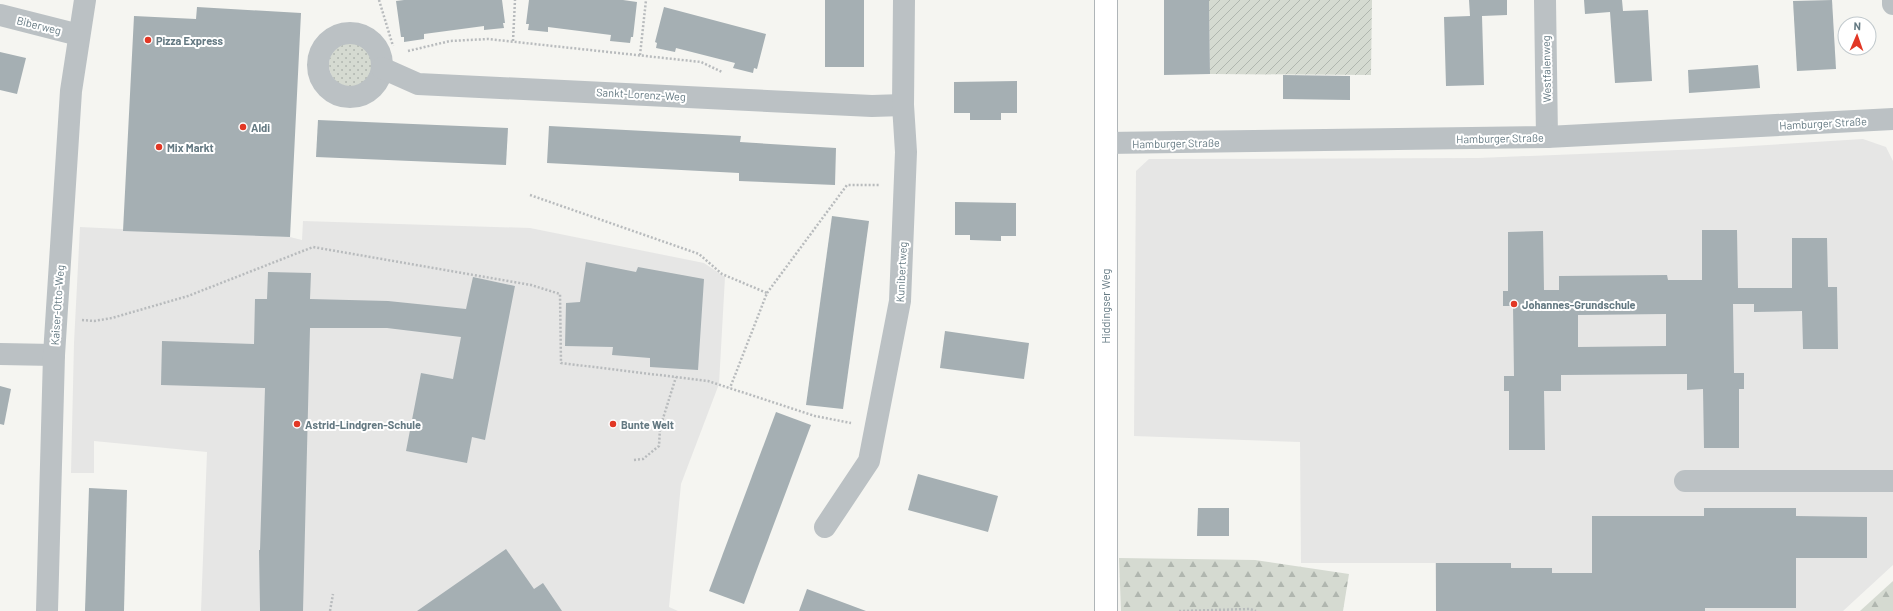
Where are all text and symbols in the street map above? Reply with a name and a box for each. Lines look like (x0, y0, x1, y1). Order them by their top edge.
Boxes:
street label: Biberweg (15, 13, 63, 37)
north arrow (1837, 16, 1877, 56)
text: N (1853, 19, 1861, 32)
place label: Pizza Express (156, 34, 224, 47)
marker: Pizza Express (143, 35, 153, 45)
street label: Westfalenweg (1539, 35, 1553, 103)
street label: Sankt-Lorenz-Weg (596, 85, 686, 103)
street label: Hamburger Straße (1779, 114, 1867, 132)
place label: Aldi (251, 121, 270, 134)
marker: Aldi (238, 122, 248, 132)
street label: Hamburger Straße (1456, 131, 1544, 145)
street label: Hamburger Straße (1132, 136, 1220, 150)
place label: Mix Markt (167, 141, 214, 154)
marker: Mix Markt (154, 142, 164, 152)
street label: Kunibertweg (893, 241, 909, 303)
street label: Kaiser-Otto-Weg (48, 264, 66, 346)
street label: Hiddingser Weg (1099, 268, 1112, 343)
place label: Johannes-Grundschule (1522, 298, 1636, 311)
marker: Johannes-Grundschule (1509, 299, 1519, 309)
place label: Astrid-Lindgren-Schule (305, 418, 421, 431)
place label: Bunte Welt (621, 418, 674, 431)
marker: Astrid-Lindgren-Schule (292, 419, 302, 429)
marker: Bunte Welt (608, 419, 618, 429)

